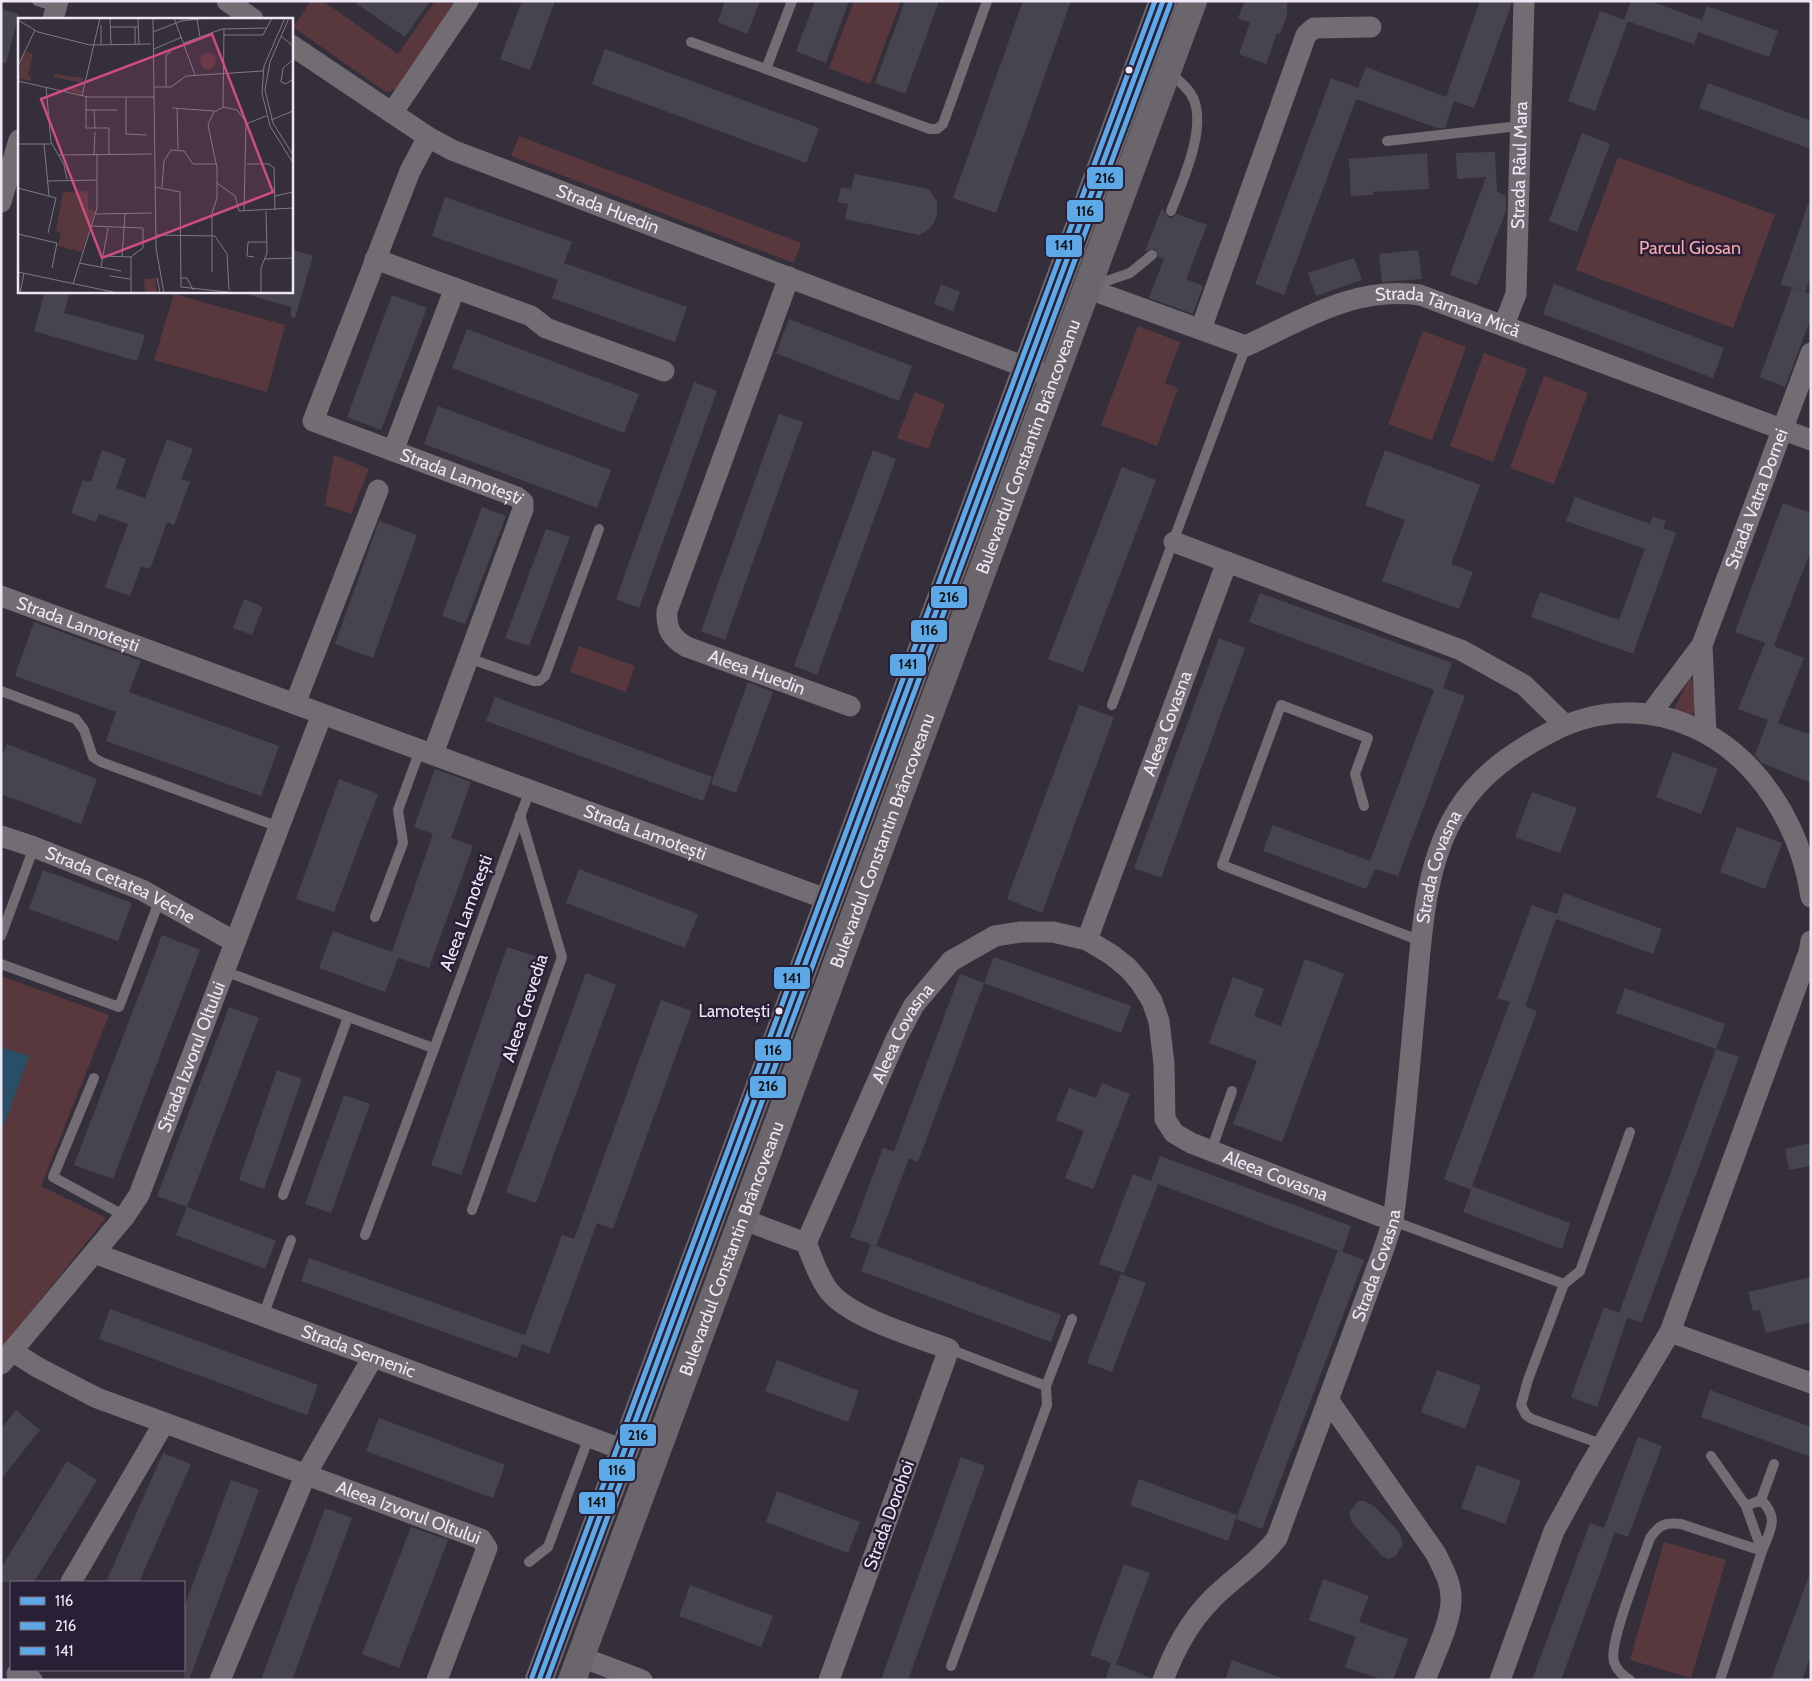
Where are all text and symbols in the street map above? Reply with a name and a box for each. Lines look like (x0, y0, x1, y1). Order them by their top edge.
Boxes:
inset map (18, 18, 292, 292)
unlabelled marker (1124, 65, 1134, 75)
street label: Strada Râul Mara (1507, 101, 1532, 229)
line badge: 216 (1086, 166, 1124, 190)
text: 216 (1095, 169, 1115, 187)
street label: Strada Huedin (553, 180, 662, 238)
line badge: 116 (1066, 199, 1104, 223)
text: 116 (1076, 202, 1094, 220)
line badge: 141 (1045, 234, 1083, 258)
text: 141 (1055, 236, 1073, 254)
park label: Parcul Giosan (1639, 237, 1741, 259)
street label: Strada Târnava Mică (1374, 282, 1523, 342)
street label: Bulevardul Constantin Brâncoveanu (971, 316, 1085, 577)
street label: Strada Vatra Dornei (1720, 426, 1793, 572)
street label: Strada Lamotești (397, 443, 528, 509)
line badge: 216 (930, 585, 968, 609)
text: 216 (939, 588, 959, 606)
street label: Strada Lamotești (14, 592, 142, 657)
line badge: 116 (910, 619, 948, 643)
text: 116 (920, 621, 938, 639)
street label: Aleea Huedin (705, 645, 808, 700)
line badge: 141 (889, 653, 927, 677)
text: 141 (899, 655, 917, 673)
street label: Aleea Covasna (1138, 667, 1197, 779)
street label: Bulevardul Constantin Brâncoveanu (825, 710, 940, 971)
street label: Strada Lamotești (581, 800, 709, 865)
street label: Strada Covasna (1412, 806, 1466, 925)
street label: Strada Cetatea Veche (42, 842, 199, 928)
street label: Aleea Lamotești (435, 852, 498, 974)
street label: Aleea Crevedia (497, 951, 553, 1065)
line badge: 141 (773, 966, 811, 990)
text: 141 (783, 969, 801, 987)
street label: Strada Izvorul Oltului (153, 979, 230, 1135)
street label: Aleea Covasna (867, 979, 939, 1087)
place label: Lamotești (698, 1001, 770, 1023)
marker: Lamotești (774, 1006, 784, 1016)
line badge: 116 (754, 1038, 792, 1062)
text: 116 (764, 1041, 782, 1059)
line badge: 216 (749, 1075, 787, 1099)
text: 216 (758, 1077, 778, 1095)
street label: Bulevardul Constantin Brâncoveanu (674, 1118, 789, 1379)
street label: Aleea Covasna (1220, 1146, 1331, 1206)
street label: Strada Covasna (1347, 1208, 1405, 1325)
street label: Strada Semenic (298, 1320, 418, 1382)
line badge: 216 (619, 1423, 657, 1447)
text: 216 (628, 1426, 648, 1444)
street label: Strada Dorohoi (859, 1457, 919, 1573)
line badge: 116 (598, 1458, 636, 1482)
text: 116 (608, 1461, 626, 1479)
street label: Aleea Izvorul Oltului (333, 1476, 484, 1549)
line badge: 141 (578, 1491, 616, 1515)
text: 141 (588, 1493, 606, 1511)
legend (10, 1581, 185, 1671)
text: 116 (55, 1592, 73, 1610)
text: 216 (55, 1617, 76, 1635)
text: 141 (55, 1642, 73, 1660)

